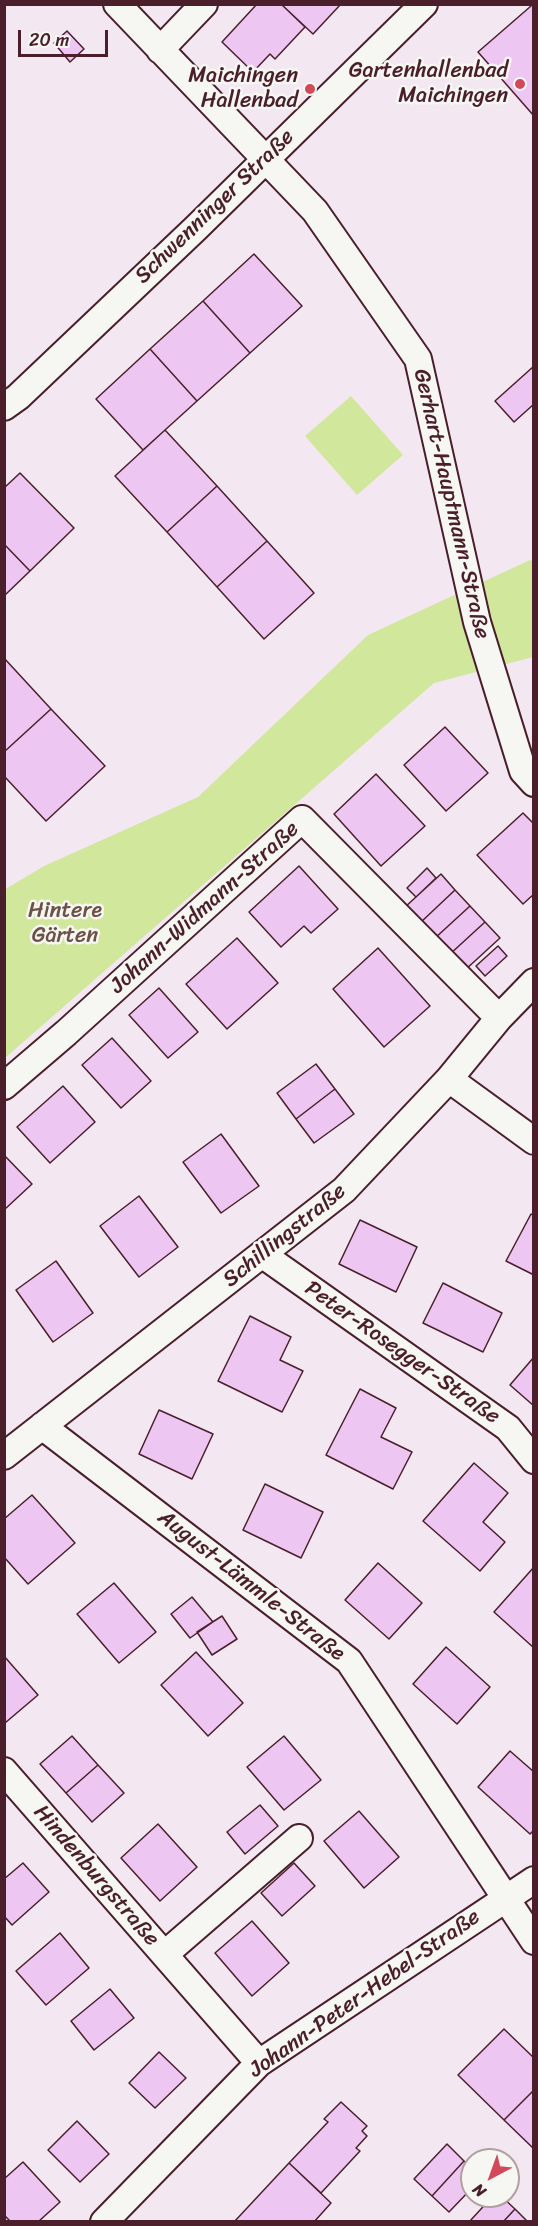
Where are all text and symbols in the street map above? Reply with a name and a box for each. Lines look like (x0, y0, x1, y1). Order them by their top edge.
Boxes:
scale bar (21, 18, 111, 56)
text: 20 m (29, 24, 69, 56)
place label: Gartenhallenbad Maichingen (349, 58, 508, 110)
place label: Maichingen Hallenbad (188, 63, 298, 114)
marker: Gartenhallenbad Maichingen (513, 77, 527, 91)
marker: Maichingen Hallenbad (303, 82, 317, 96)
street label: Schwenninger Straße (130, 124, 300, 290)
street label: Gerhart-Hauptmann-Straße (407, 366, 495, 642)
street label: Johann-Widmann-Straße (105, 816, 305, 1000)
park label: Hintere Gärten (28, 898, 102, 950)
street label: Schillingstraße (218, 1178, 352, 1294)
street label: Peter-Rosegger-Straße (299, 1276, 505, 1430)
street label: August-Lämmle-Straße (152, 1505, 350, 1667)
street label: Hindenburgstraße (27, 1800, 165, 1952)
street label: Johann-Peter-Hebel-Straße (244, 1904, 486, 2084)
north arrow (460, 2148, 520, 2208)
text: N (465, 2176, 493, 2205)

